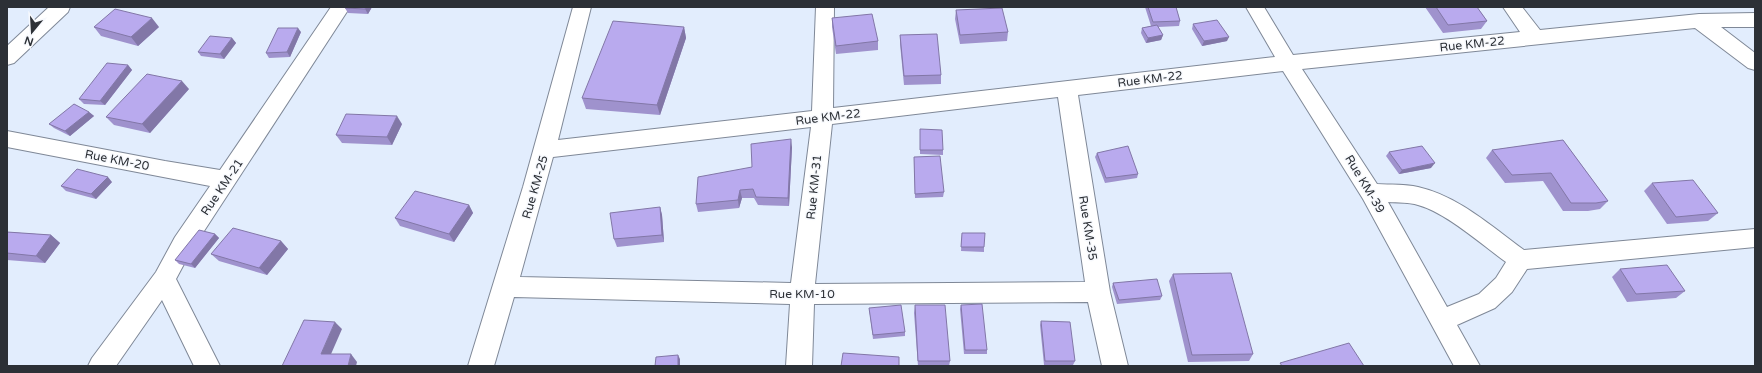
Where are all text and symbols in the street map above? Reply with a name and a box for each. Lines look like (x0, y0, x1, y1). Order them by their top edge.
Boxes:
north arrow (12, 12, 52, 52)
text: N (23, 33, 35, 49)
street label: Rue KM-22 (1439, 34, 1505, 54)
street label: Rue KM-22 (1117, 68, 1183, 90)
street label: Rue KM-22 (795, 106, 861, 128)
street label: Rue KM-20 (84, 147, 151, 173)
street label: Rue KM-39 (1342, 152, 1388, 216)
street label: Rue KM-25 (519, 154, 551, 220)
street label: Rue KM-31 (804, 154, 824, 220)
street label: Rue KM-21 (198, 156, 246, 218)
street label: Rue KM-35 (1076, 195, 1100, 261)
street label: Rue KM-10 (769, 287, 835, 301)

